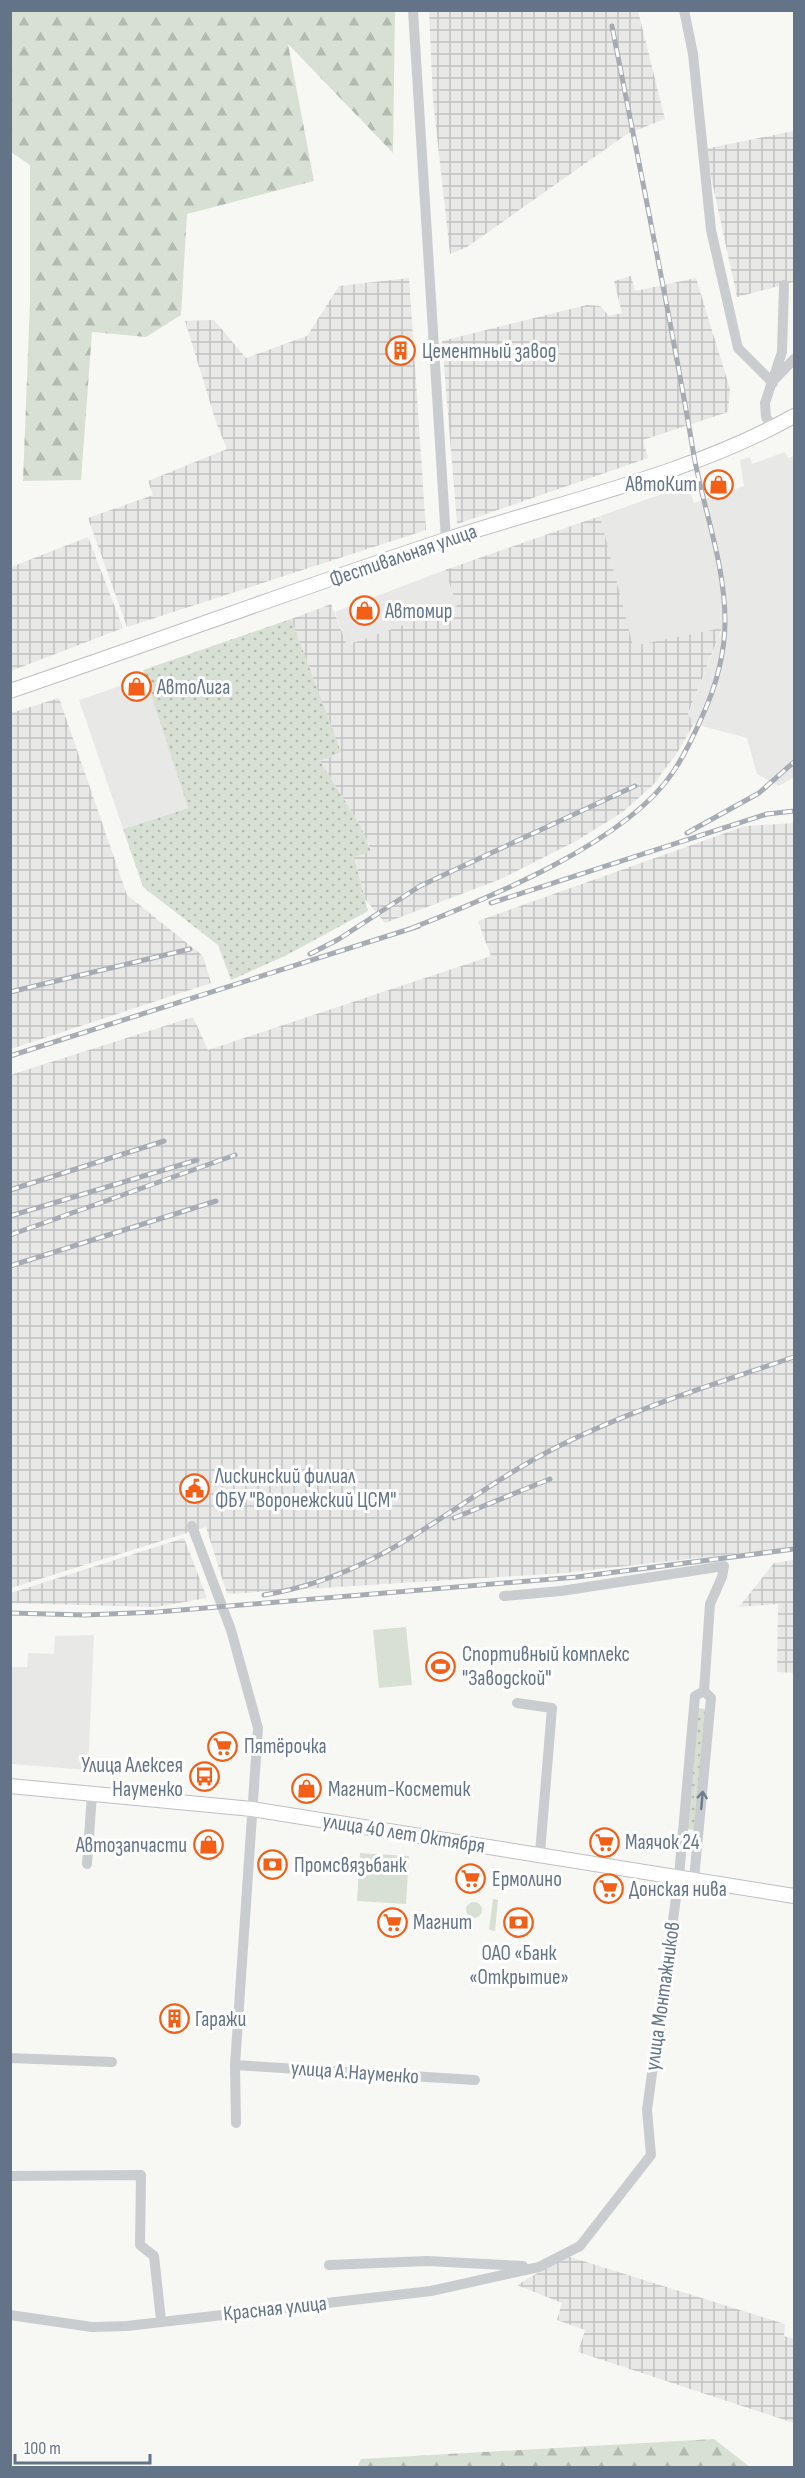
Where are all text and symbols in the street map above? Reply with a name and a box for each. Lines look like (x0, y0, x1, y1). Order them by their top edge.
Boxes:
building icon: Цементный завод (385, 335, 417, 367)
place label: Цементный завод (422, 339, 557, 364)
shop icon: АвтоКит (702, 468, 734, 500)
place label: АвтоКит (625, 472, 697, 497)
street label: Фестивальная улица (326, 519, 480, 592)
shop icon: Автомир (348, 595, 380, 627)
place label: Автомир (384, 599, 453, 624)
shop icon: АвтоЛига (120, 671, 152, 703)
place label: АвтоЛига (156, 675, 230, 700)
place label: Лискинский филиал ФБУ "Воронежский ЦСМ" (214, 1464, 396, 1513)
public building icon: Лискинский филиал ФБУ "Воронежский ЦСМ" (178, 1472, 210, 1504)
place label: Спортивный комплекс "Заводской" (462, 1642, 630, 1691)
sports icon: Спортивный комплекс "Заводской" (425, 1650, 457, 1682)
supermarket icon: Пятёрочка (207, 1730, 239, 1762)
place label: Пятёрочка (244, 1734, 327, 1759)
place label: Улица Алексея Науменко (81, 1753, 183, 1802)
bus stop icon: Улица Алексея Науменко (188, 1761, 220, 1793)
shop icon: Магнит-Косметик (291, 1773, 323, 1805)
place label: Магнит-Косметик (328, 1777, 470, 1802)
one-way arrow (697, 1790, 708, 1810)
street label: улица 40 лет Октября (321, 1808, 487, 1859)
supermarket icon: Маячок 24 (588, 1826, 620, 1858)
shop icon: Автозапчасти (192, 1829, 224, 1861)
place label: Маячок 24 (625, 1830, 700, 1855)
place label: Автозапчасти (75, 1833, 187, 1858)
bank icon: Промсвязьбанк (257, 1849, 289, 1881)
place label: Промсвязьбанк (294, 1853, 407, 1878)
supermarket icon: Ермолино (455, 1863, 487, 1895)
place label: Ермолино (492, 1867, 562, 1892)
supermarket icon: Донская нива (592, 1873, 624, 1905)
place label: Донская нива (629, 1877, 727, 1902)
supermarket icon: Магнит (376, 1906, 408, 1938)
bank icon: ОАО «Банк «Открытие» (503, 1906, 535, 1938)
place label: Магнит (413, 1910, 472, 1935)
street label: улица Монтажников (640, 1920, 685, 2072)
place label: ОАО «Банк «Открытие» (469, 1941, 569, 1990)
building icon: Гаражи (158, 2003, 190, 2035)
place label: Гаражи (195, 2007, 246, 2032)
street label: улица А.Науменко (290, 2056, 420, 2089)
street label: Красная улица (222, 2291, 328, 2326)
scale bar (15, 2427, 150, 2465)
text: 100 m (24, 2438, 61, 2459)

